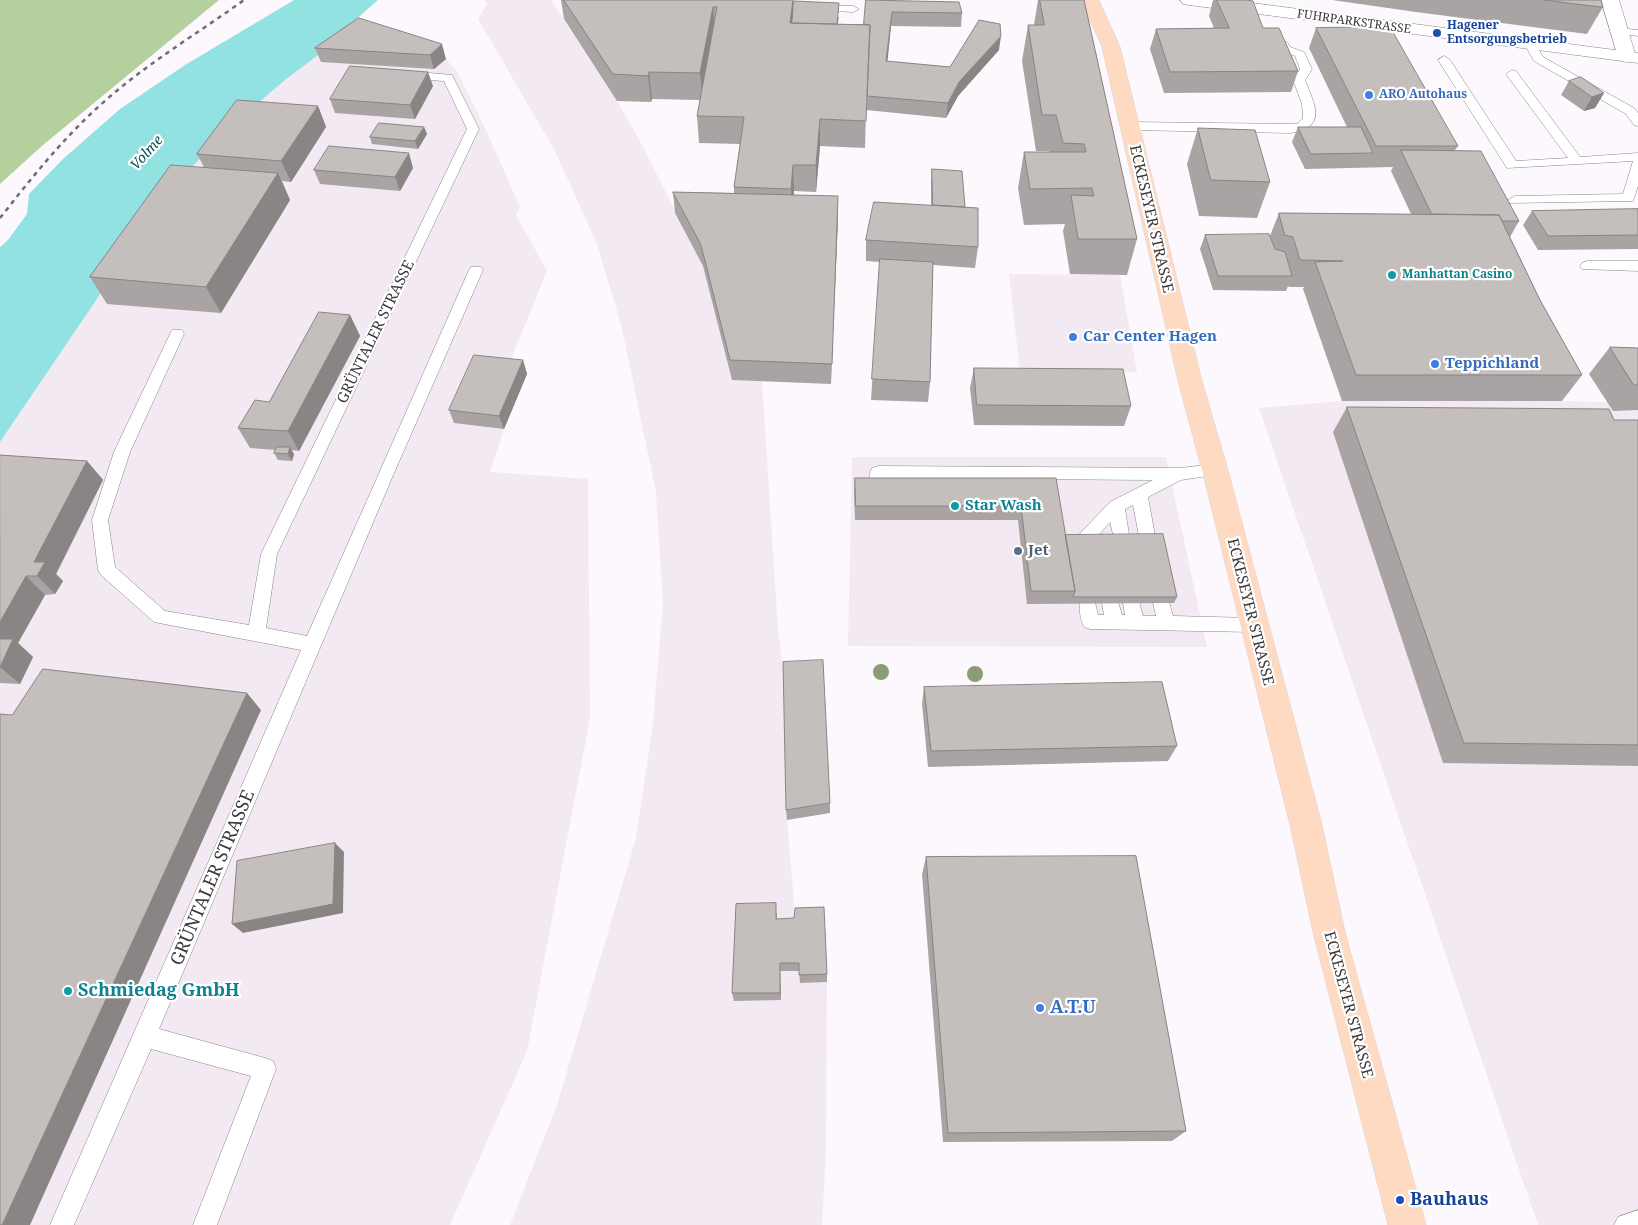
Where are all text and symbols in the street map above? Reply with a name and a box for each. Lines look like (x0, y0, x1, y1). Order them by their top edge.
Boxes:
street label: FUHRPARKSTRASSE (1296, 7, 1412, 37)
place label: Hagener Entsorgungsbetrieb (1447, 19, 1567, 47)
marker: Hagener Entsorgungsbetrieb (1431, 27, 1443, 39)
place label: ARO Autohaus (1379, 88, 1467, 102)
marker: ARO Autohaus (1363, 89, 1375, 101)
water label: Volme (127, 132, 167, 174)
street label: ECKESEYER STRASSE (1125, 143, 1177, 295)
street label: GRÜNTALER STRASSE (333, 257, 419, 407)
place label: Manhattan Casino (1402, 268, 1512, 282)
marker: Manhattan Casino (1386, 269, 1398, 281)
place label: Car Center Hagen (1083, 328, 1217, 346)
marker: Car Center Hagen (1067, 331, 1079, 343)
place label: Teppichland (1445, 355, 1539, 373)
marker: Teppichland (1429, 358, 1441, 370)
place label: Star Wash (965, 497, 1042, 515)
marker: Star Wash (949, 500, 961, 512)
street label: ECKESEYER STRASSE (1223, 536, 1277, 688)
place label: Jet (1028, 542, 1049, 560)
marker: Jet (1012, 545, 1024, 557)
street label: GRÜNTALER STRASSE (166, 787, 260, 969)
street label: ECKESEYER STRASSE (1320, 930, 1376, 1080)
place label: Schmiedag GmbH (78, 980, 240, 1002)
marker: Schmiedag GmbH (62, 985, 74, 997)
place label: A.T.U (1050, 997, 1096, 1019)
marker: A.T.U (1034, 1002, 1046, 1014)
place label: Bauhaus (1410, 1189, 1488, 1211)
marker: Bauhaus (1394, 1194, 1406, 1206)

